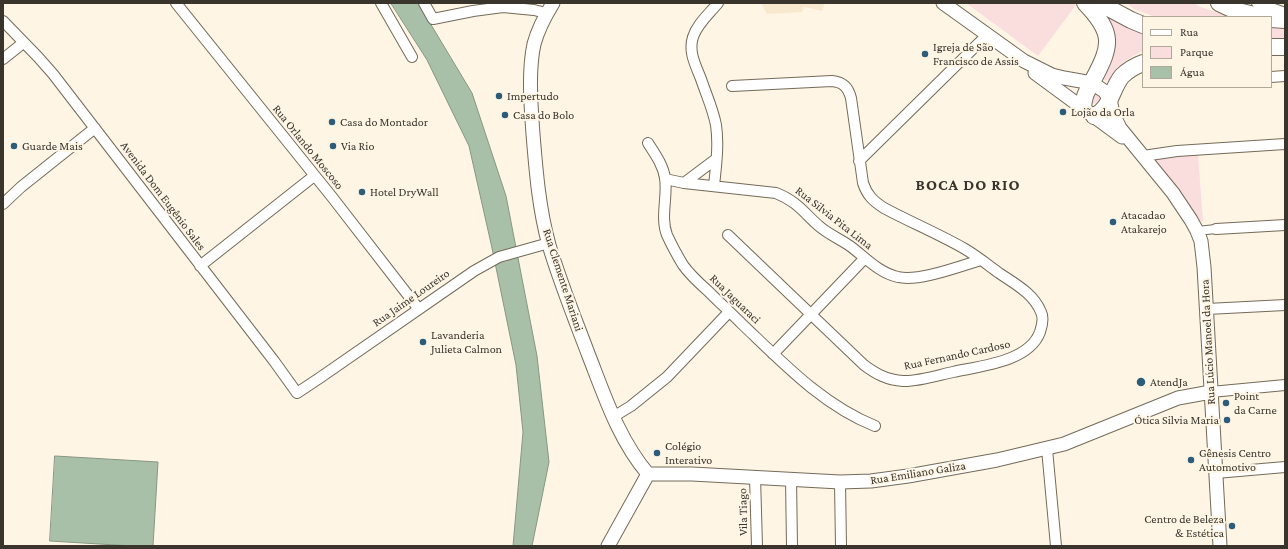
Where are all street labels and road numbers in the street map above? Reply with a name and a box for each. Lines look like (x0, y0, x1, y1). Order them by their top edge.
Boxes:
street label: Rua Orlando Moscoso (269, 102, 347, 192)
street label: Avenida Dom Eugênio Sales (117, 139, 209, 253)
street label: Rua Silvia Pita Lima (792, 183, 876, 253)
street label: Rua Clemente Mariani (540, 227, 586, 333)
street label: Rua Jaime Loureiro (370, 266, 452, 330)
street label: Rua Jaguaraci (707, 271, 763, 327)
street label: Rua Lúcio Manoel da Hora (1198, 279, 1218, 405)
street label: Rua Fernando Cardoso (903, 337, 1011, 373)
street label: Rua Emiliano Galiza (869, 458, 967, 488)
street label: Vila Tiago (735, 488, 751, 536)

